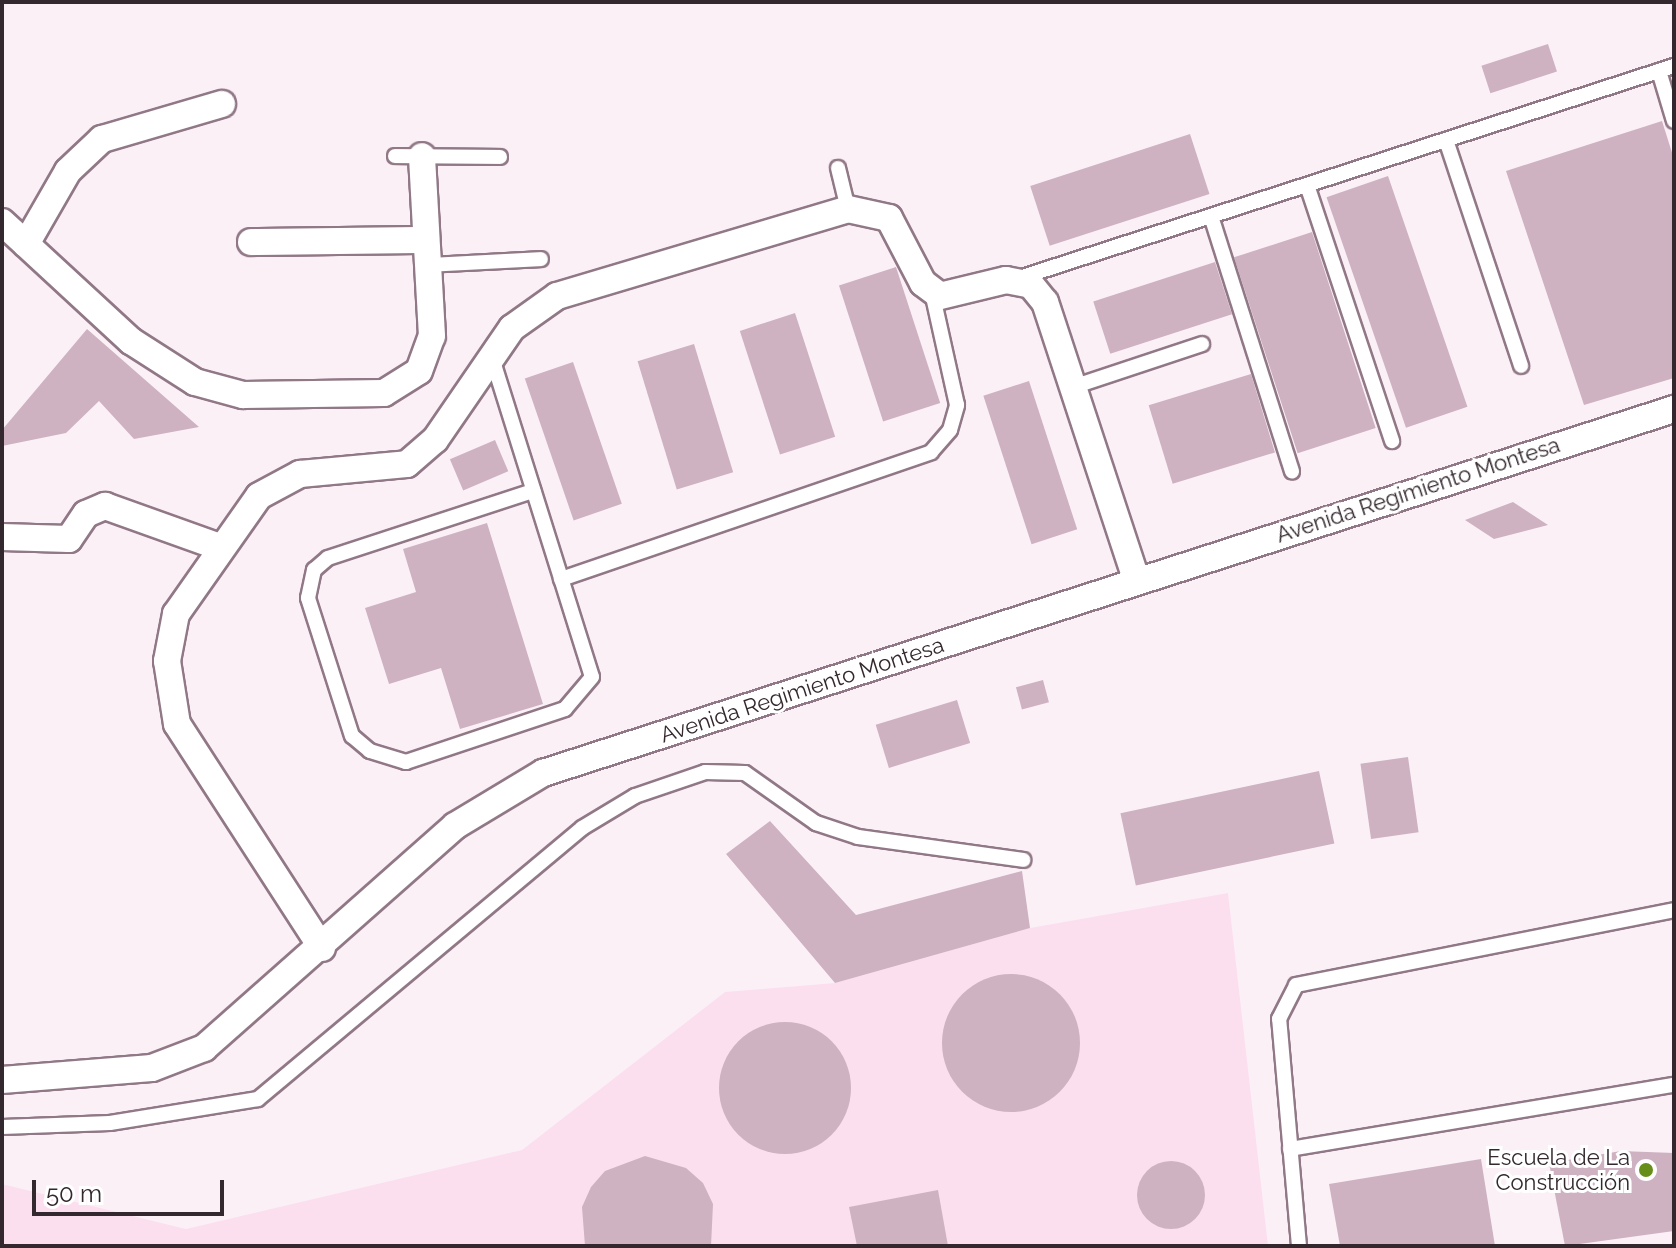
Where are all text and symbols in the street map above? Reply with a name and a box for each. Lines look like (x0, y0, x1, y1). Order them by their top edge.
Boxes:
street label: Avenida Regimiento Montesa (1273, 432, 1563, 548)
street label: Avenida Regimiento Montesa (657, 632, 947, 748)
place label: Escuela de La Construcción (1487, 1144, 1630, 1196)
marker: Escuela de La Construcción (1637, 1161, 1655, 1179)
scale bar (36, 1164, 228, 1214)
text: 50 m (46, 1179, 102, 1208)

